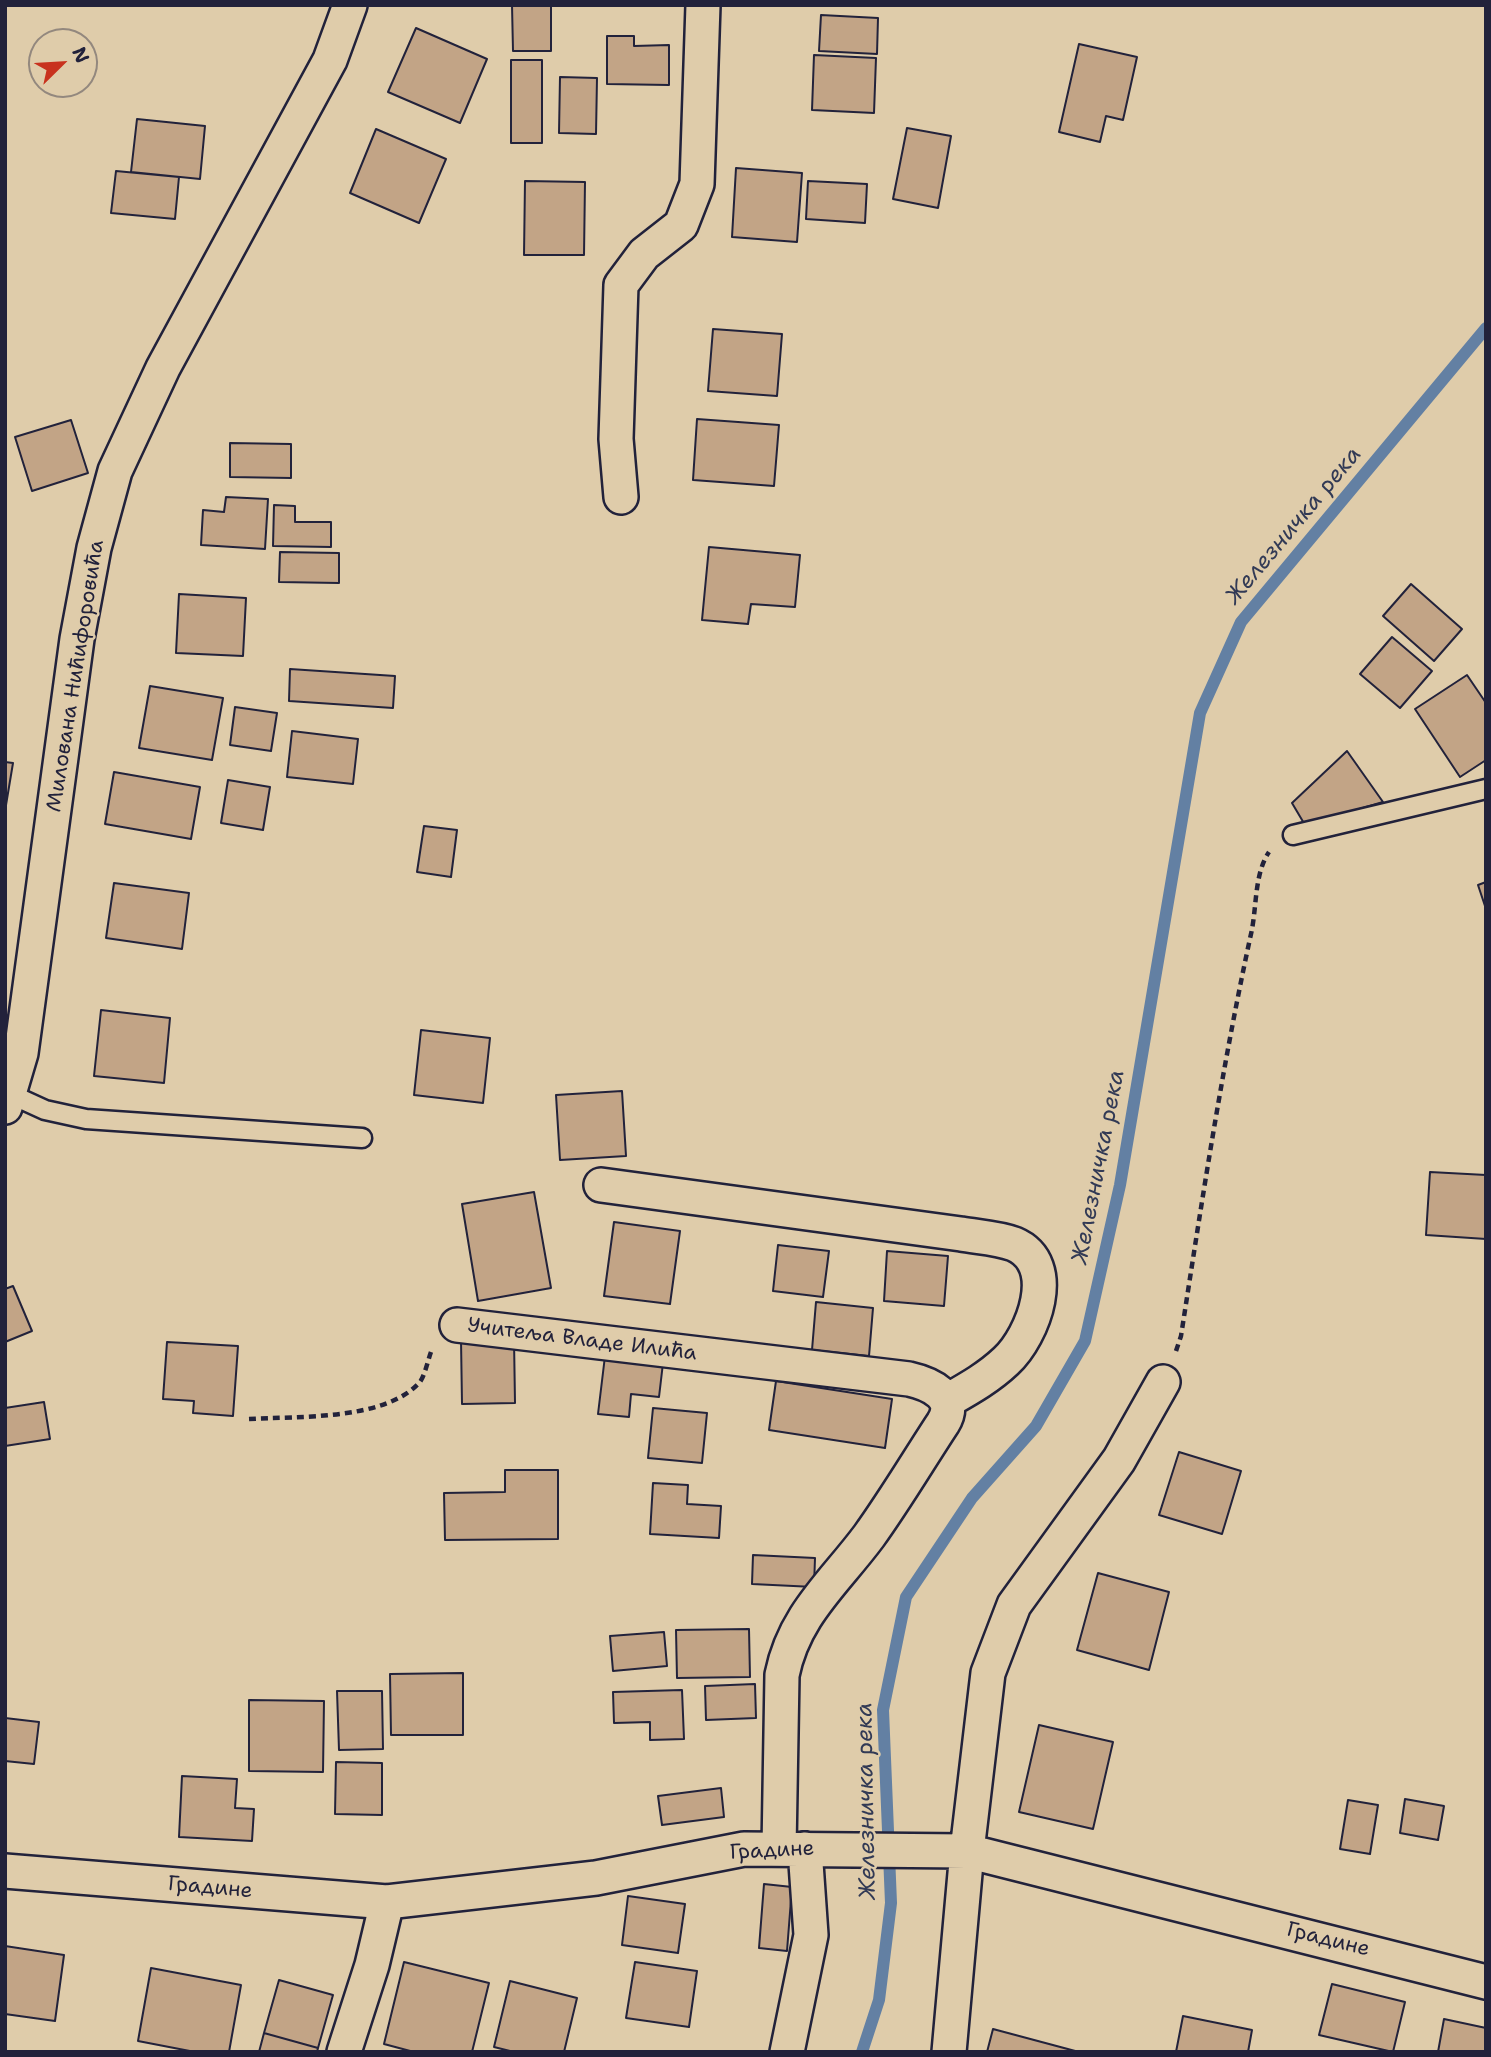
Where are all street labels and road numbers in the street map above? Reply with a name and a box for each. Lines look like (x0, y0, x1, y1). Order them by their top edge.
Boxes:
street label: Милована Нићифоровића (42, 538, 110, 814)
street label: Учитеља Владе Илића (466, 1313, 698, 1367)
street label: Градине (729, 1836, 815, 1866)
street label: Градине (167, 1872, 253, 1904)
street label: Градине (1284, 1918, 1372, 1962)

